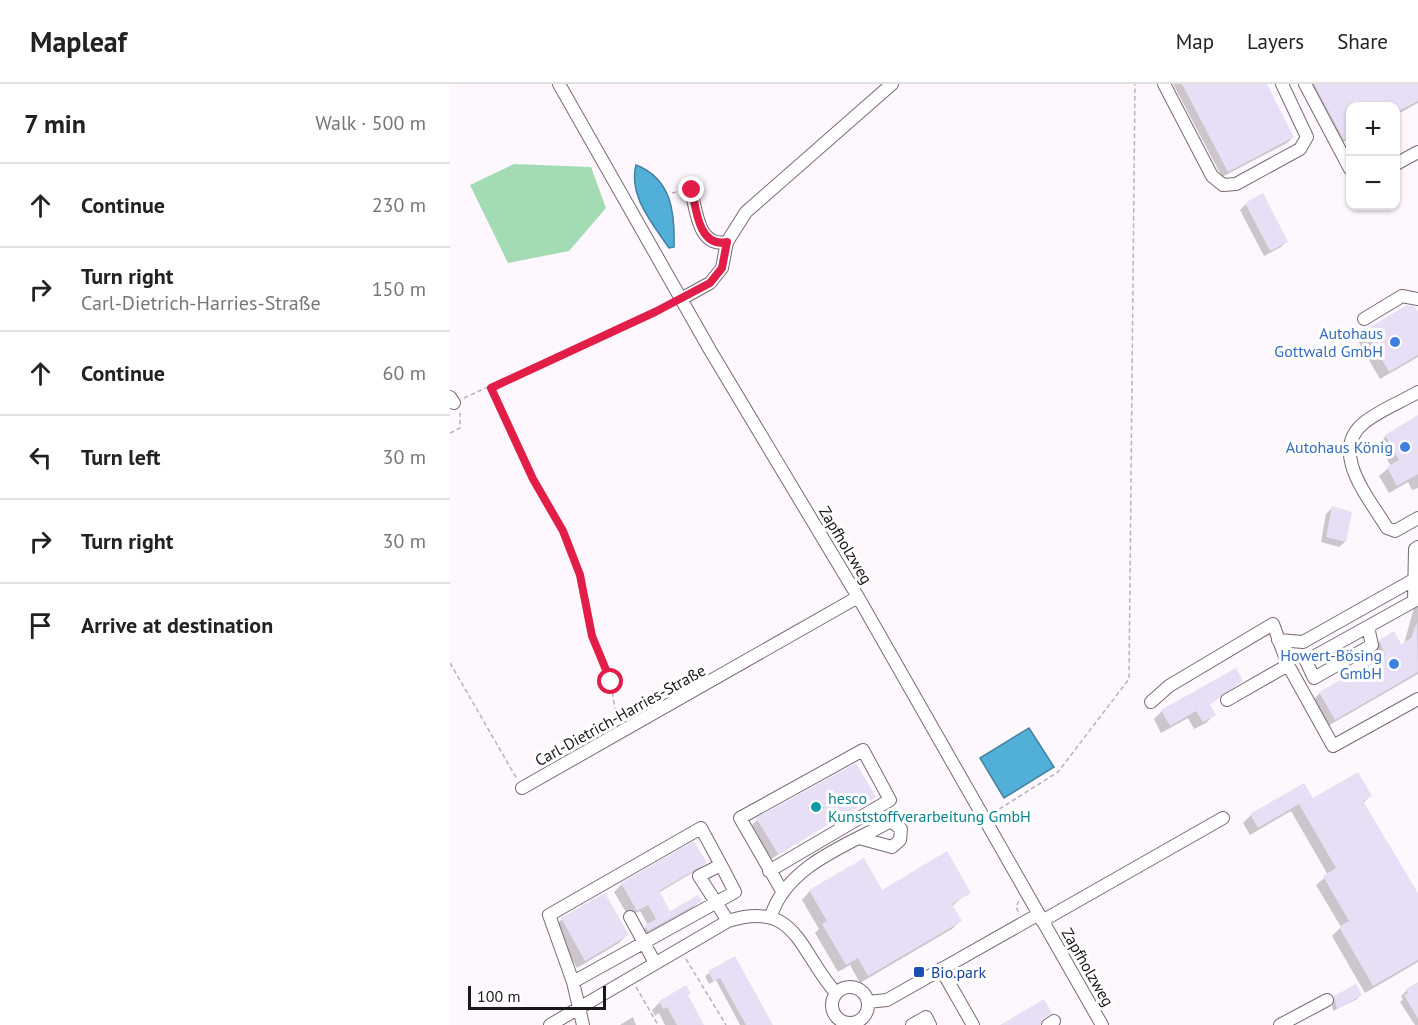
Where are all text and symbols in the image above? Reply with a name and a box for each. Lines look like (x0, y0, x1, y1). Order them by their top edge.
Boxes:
text: Mapleaf (30, 23, 127, 60)
text: Map (1176, 28, 1214, 55)
text: Layers (1247, 28, 1304, 55)
text: Share (1337, 28, 1388, 55)
map controls (1346, 102, 1400, 210)
button: + (1346, 102, 1400, 156)
text: 7 min (24, 107, 86, 140)
text: Walk · 500 m (315, 110, 426, 136)
button: − (1346, 156, 1400, 210)
route end (678, 176, 704, 202)
icon: ahead (24, 189, 57, 222)
text: Continue (81, 191, 165, 219)
text: 230 m (372, 192, 426, 218)
text: Turn right (81, 262, 173, 290)
icon: right (24, 273, 57, 306)
text: 150 m (372, 276, 426, 302)
text: Carl-Dietrich-Harries-Straße (81, 290, 321, 316)
place label: Autohaus Gottwald GmbH (1274, 323, 1383, 361)
marker: Autohaus Gottwald GmbH (1388, 335, 1402, 349)
icon: ahead (24, 357, 57, 390)
text: Continue (81, 359, 165, 387)
text: 60 m (383, 360, 426, 386)
place label: Autohaus König (1286, 437, 1393, 457)
marker: Autohaus König (1398, 440, 1412, 454)
icon: left (24, 441, 57, 474)
text: Turn left (81, 443, 161, 471)
text: 30 m (383, 444, 426, 470)
street label: Zapfholzweg (815, 502, 877, 588)
icon: right (24, 525, 57, 558)
text: Turn right (81, 527, 173, 555)
text: 30 m (383, 528, 426, 554)
icon: arrive (24, 609, 57, 642)
text: Arrive at destination (81, 611, 273, 639)
place label: Howert-Bösing GmbH (1280, 645, 1382, 683)
marker: Howert-Bösing GmbH (1387, 657, 1401, 671)
street label: Carl-Dietrich-Harries-Straße (531, 660, 709, 770)
route start (597, 668, 623, 694)
place label: hesco Kunststoffverarbeitung GmbH (828, 788, 1031, 826)
marker: hesco Kunststoffverarbeitung GmbH (809, 800, 823, 814)
street label: Zapfholzweg (1058, 924, 1118, 1010)
place label: Bio.park (931, 962, 986, 982)
marker: Bio.park (912, 965, 926, 979)
scale bar (468, 983, 606, 1010)
text: 100 m (477, 986, 520, 1006)

